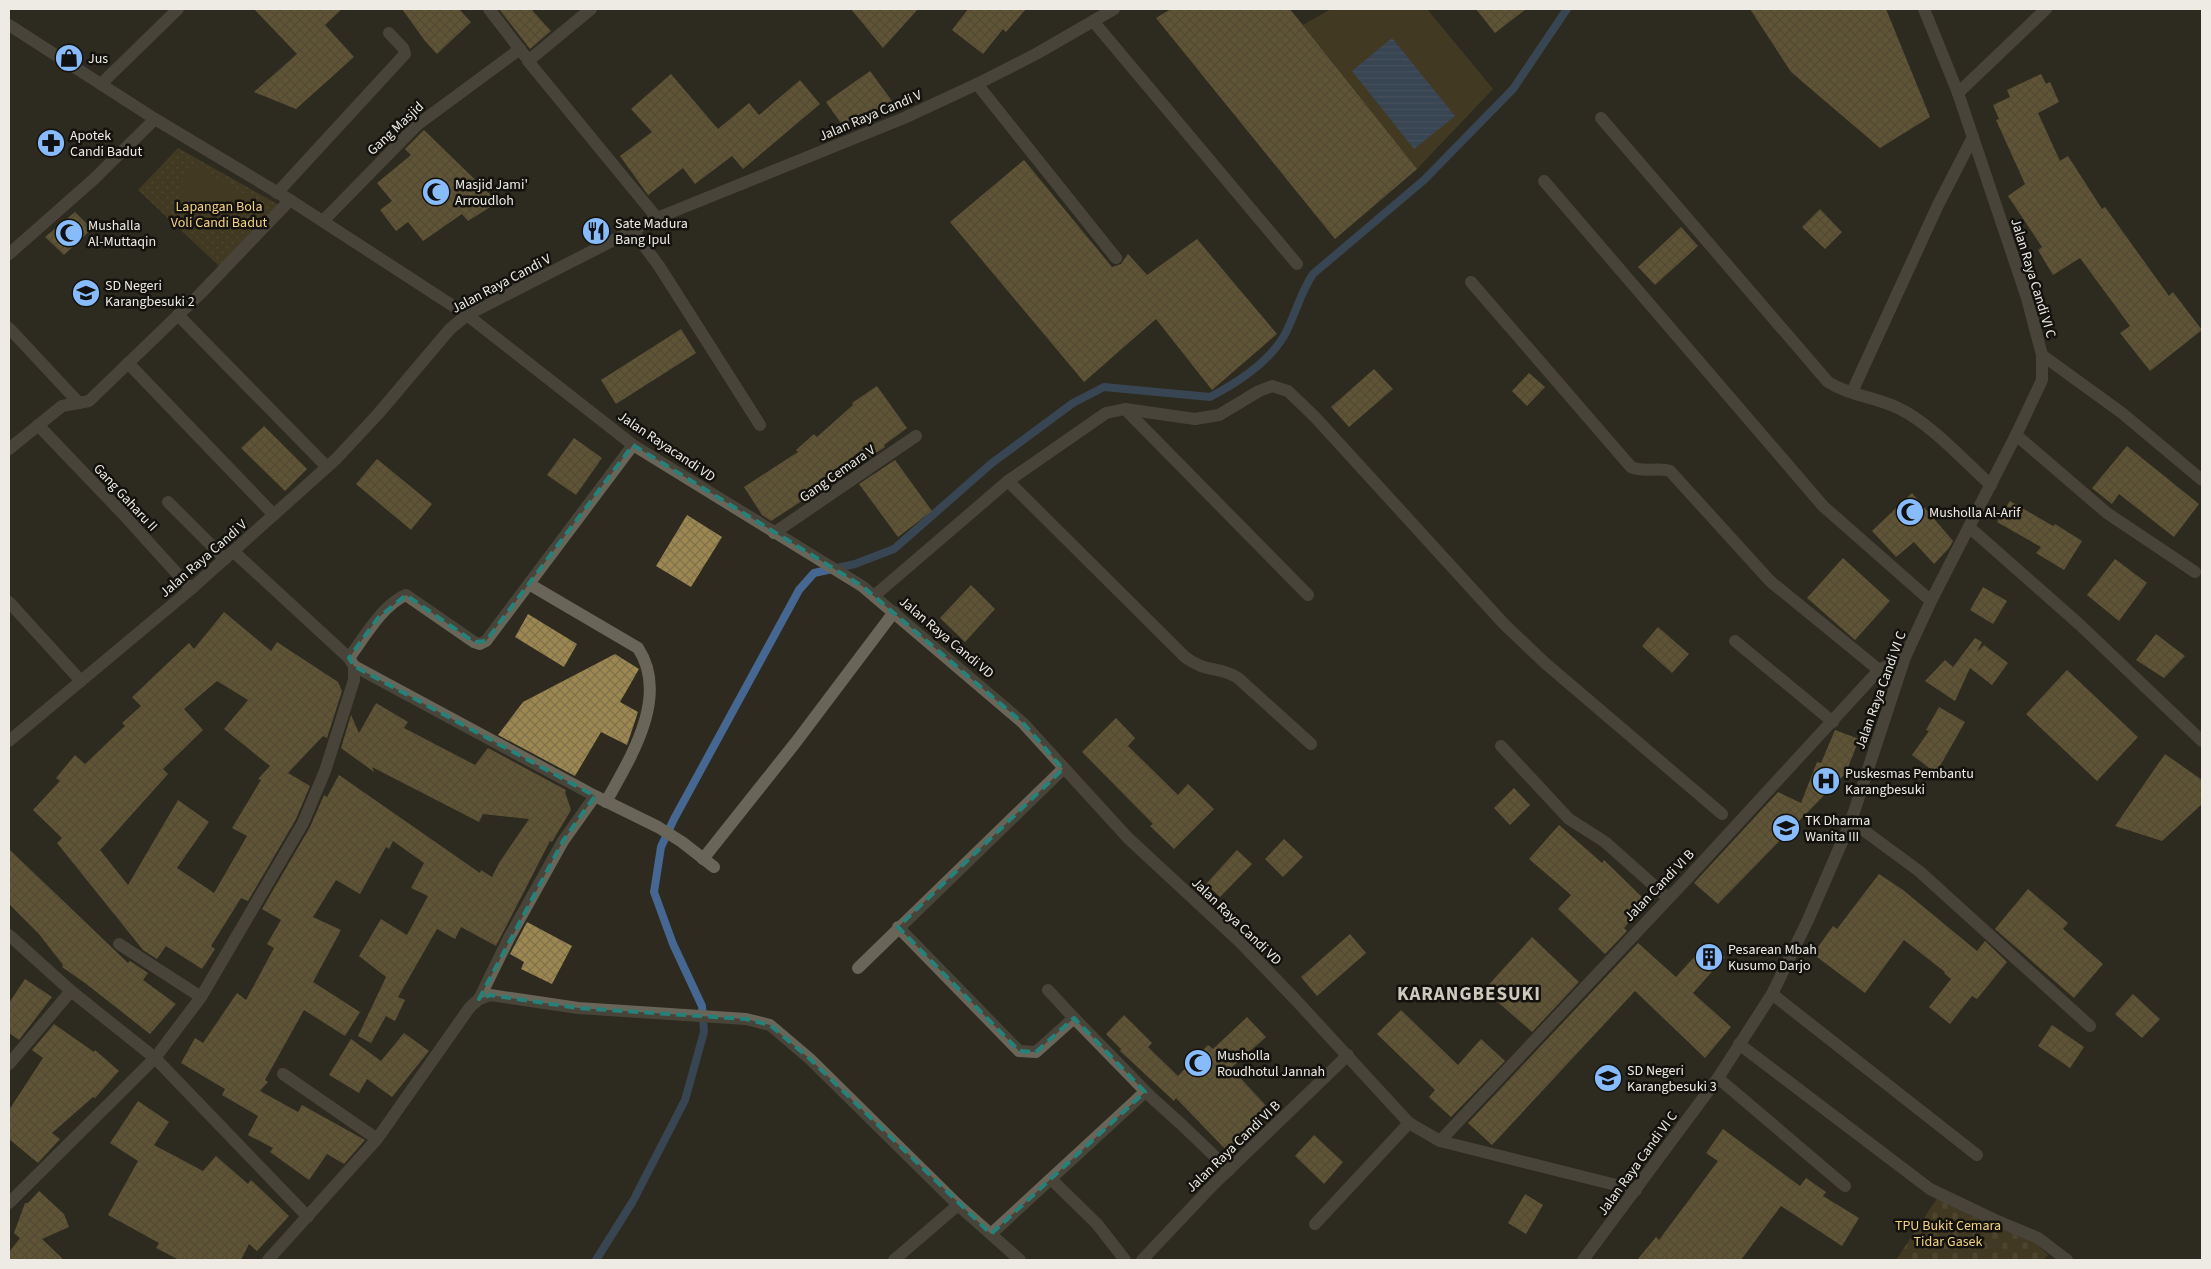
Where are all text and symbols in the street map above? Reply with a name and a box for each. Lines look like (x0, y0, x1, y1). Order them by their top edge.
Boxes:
shop icon: Jus (54, 43, 84, 73)
place label: Jus (88, 49, 108, 69)
street label: Jalan Raya Candi V (816, 85, 926, 147)
street label: Gang Masjid (363, 97, 428, 160)
place label: Apotek Candi Badut (70, 126, 142, 162)
pharmacy icon: Apotek Candi Badut (36, 128, 66, 158)
place label: Masjid Jami' Arroudloh (455, 175, 528, 211)
mosque icon: Masjid Jami' Arroudloh (421, 177, 451, 207)
park label: Lapangan Bola Voli Candi Badut (171, 197, 268, 233)
place label: Sate Madura Bang Ipul (615, 214, 688, 250)
place label: Mushalla Al-Muttaqin (88, 216, 156, 252)
restaurant icon: Sate Madura Bang Ipul (581, 216, 611, 246)
street label: Jalan Raya Candi VI C (2005, 216, 2061, 341)
mosque icon: Mushalla Al-Muttaqin (54, 218, 84, 248)
street label: Jalan Raya Candi V (448, 249, 555, 319)
place label: SD Negeri Karangbesuki 2 (105, 276, 195, 312)
school or university icon: SD Negeri Karangbesuki 2 (71, 278, 101, 308)
street label: Jalan Rayacandi VD (614, 407, 719, 487)
street label: Gang Cemara V (796, 440, 880, 507)
street label: Gang Gaharu II (89, 459, 162, 536)
mosque icon: Musholla Al-Arif (1895, 497, 1925, 527)
place label: Musholla Al-Arif (1929, 503, 2021, 523)
street label: Jalan Raya Candi V (156, 515, 252, 602)
street label: Jalan Raya Candi VD (895, 592, 998, 684)
street label: Jalan Raya Candi VI C (1850, 628, 1912, 752)
place label: Puskesmas Pembantu Karangbesuki (1845, 764, 1974, 800)
hospital icon: Puskesmas Pembantu Karangbesuki (1811, 766, 1841, 796)
place label: TK Dharma Wanita III (1805, 811, 1870, 847)
school or university icon: TK Dharma Wanita III (1771, 813, 1801, 843)
street label: Jalan Candi VI B (1620, 845, 1699, 926)
street label: Jalan Raya Candi VD (1187, 873, 1286, 970)
place label: Pesarean Mbah Kusumo Darjo (1728, 940, 1817, 976)
building icon: Pesarean Mbah Kusumo Darjo (1694, 942, 1724, 972)
district label: KARANGBESUKI (1397, 981, 1541, 1008)
place label: Musholla Roudhotul Jannah (1217, 1046, 1325, 1082)
mosque icon: Musholla Roudhotul Jannah (1183, 1048, 1213, 1078)
place label: SD Negeri Karangbesuki 3 (1627, 1061, 1717, 1097)
school or university icon: SD Negeri Karangbesuki 3 (1593, 1063, 1623, 1093)
street label: Jalan Raya Candi VI B (1182, 1096, 1285, 1197)
street label: Jalan Raya Candi VI C (1593, 1107, 1682, 1220)
park label: TPU Bukit Cemara Tidar Gasek (1895, 1216, 2001, 1252)

